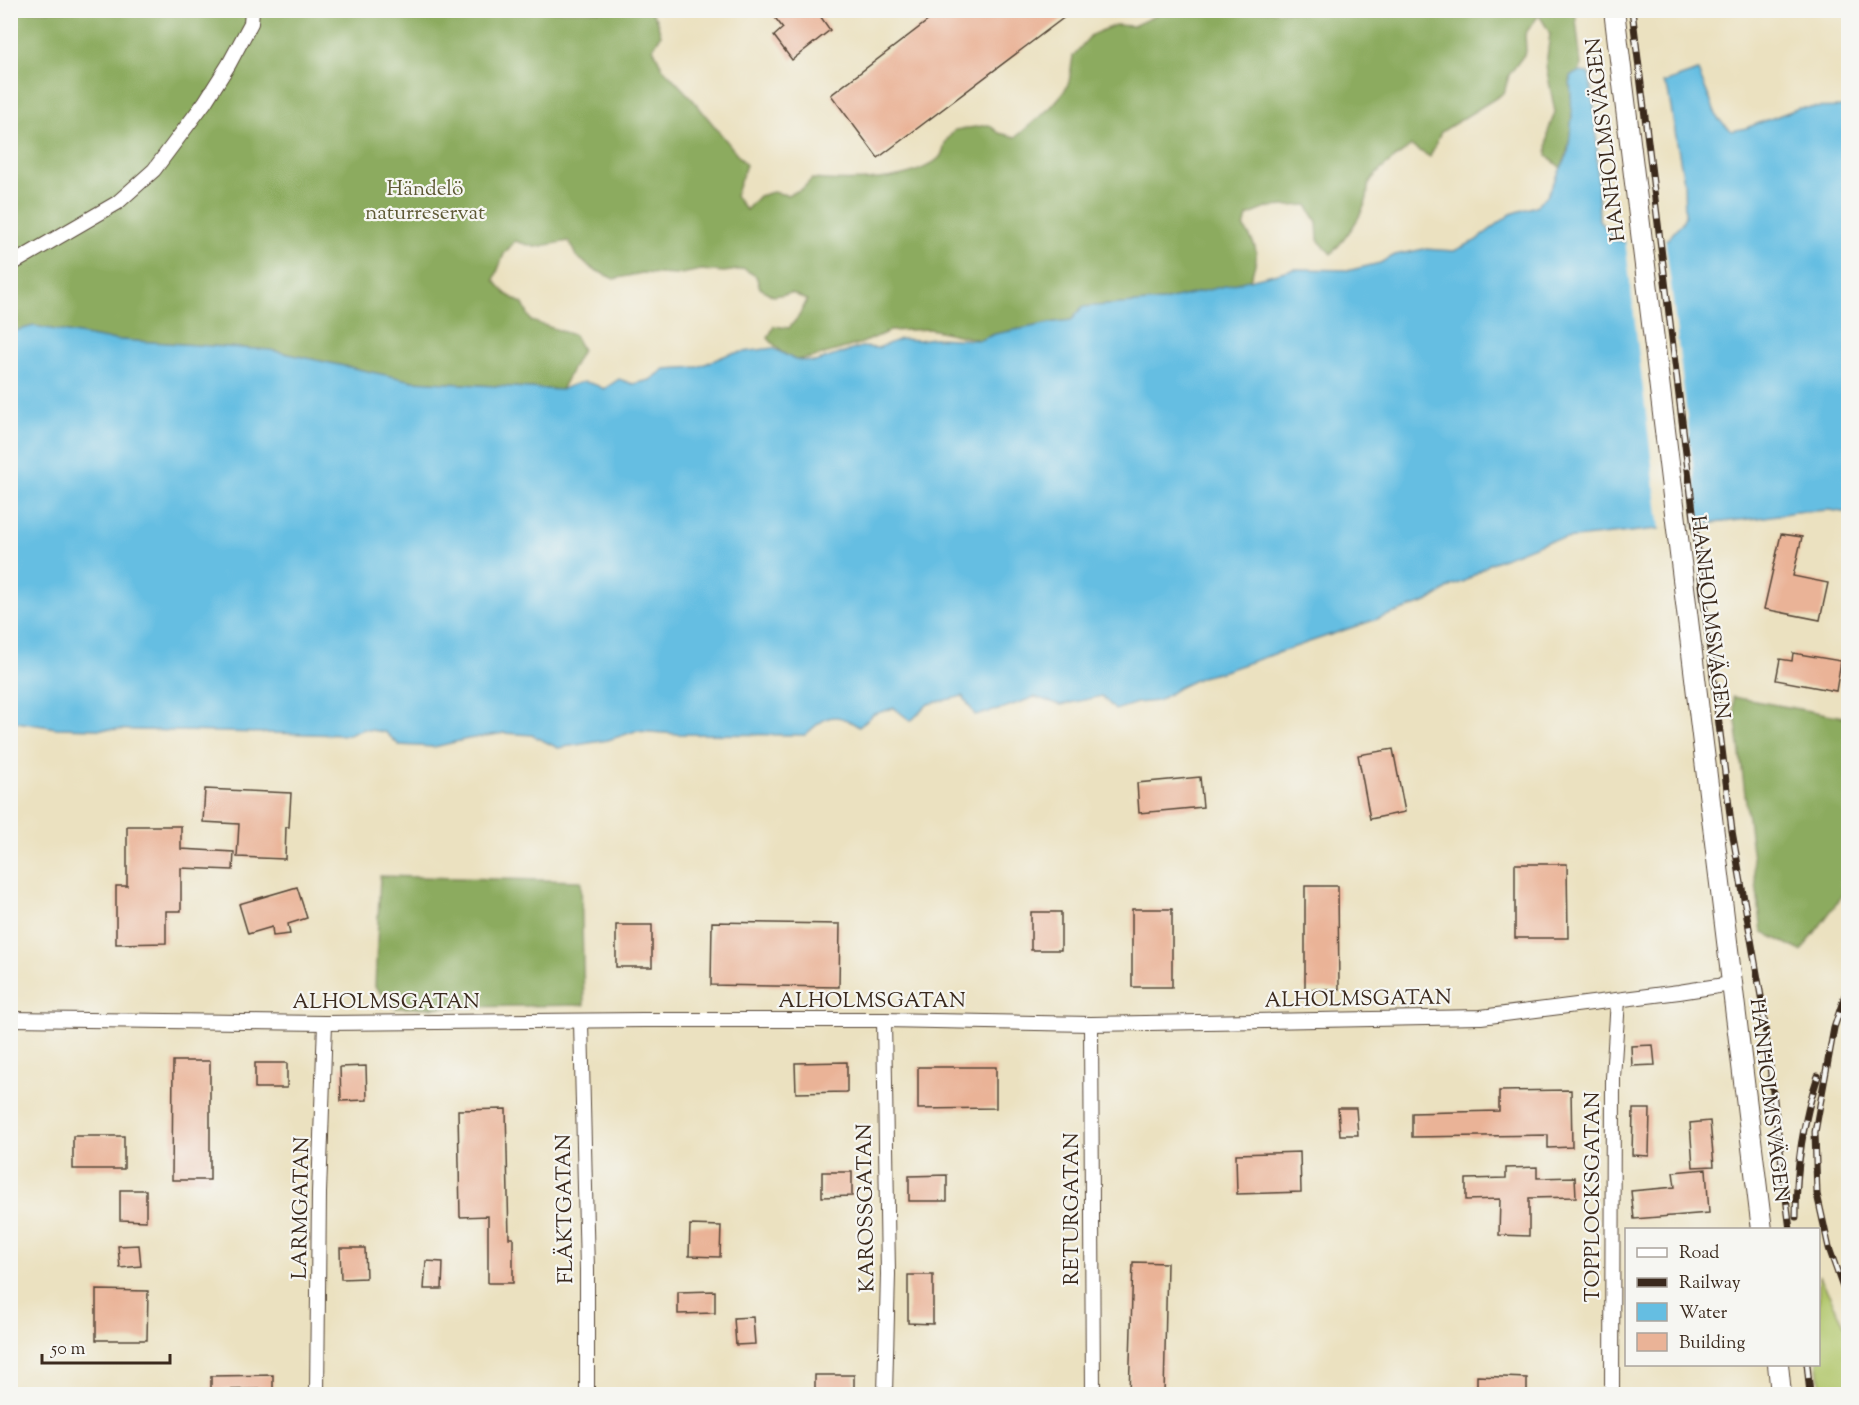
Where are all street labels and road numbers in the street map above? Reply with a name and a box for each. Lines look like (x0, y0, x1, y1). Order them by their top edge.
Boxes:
street label: HANHOLMSVÄGEN (1580, 36, 1634, 244)
street label: HANHOLMSVÄGEN (1682, 513, 1736, 721)
street label: ALHOLMSGATAN (1264, 983, 1452, 1017)
street label: ALHOLMSGATAN (778, 987, 966, 1017)
street label: ALHOLMSGATAN (292, 988, 480, 1018)
street label: HANHOLMSVÄGEN (1741, 996, 1795, 1204)
street label: TOPPLOCKSGATAN (1579, 1092, 1609, 1302)
street label: KAROSSGATAN (851, 1123, 883, 1293)
street label: RETURGATAN (1058, 1132, 1088, 1286)
street label: FLÄKTGATAN (550, 1133, 582, 1284)
street label: LARMGATAN (286, 1136, 318, 1280)

